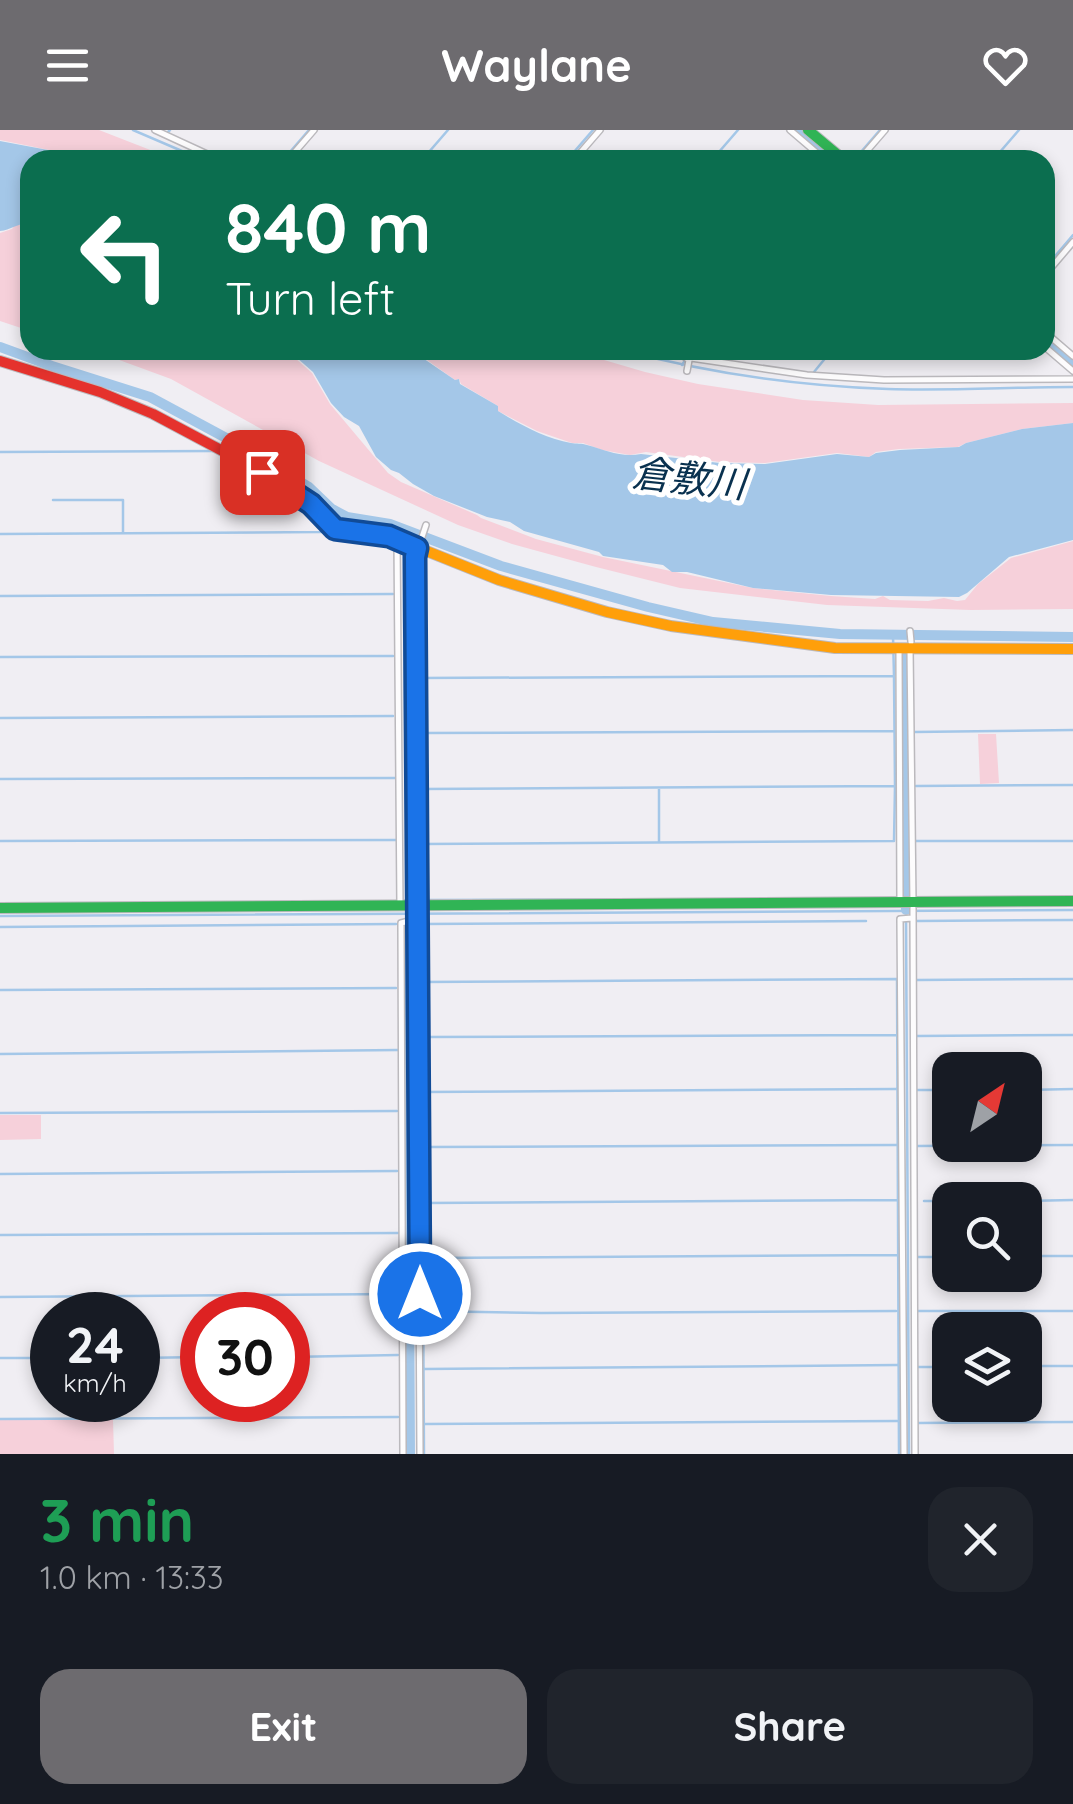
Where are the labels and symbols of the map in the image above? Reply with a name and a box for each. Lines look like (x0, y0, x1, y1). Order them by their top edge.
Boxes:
pin (220, 430, 305, 515)
water label: 倉敷川 (630, 448, 752, 508)
north arrow (932, 1052, 1042, 1162)
position arrow (368, 1242, 472, 1346)
speed limit sign: 30 (180, 1292, 310, 1422)

